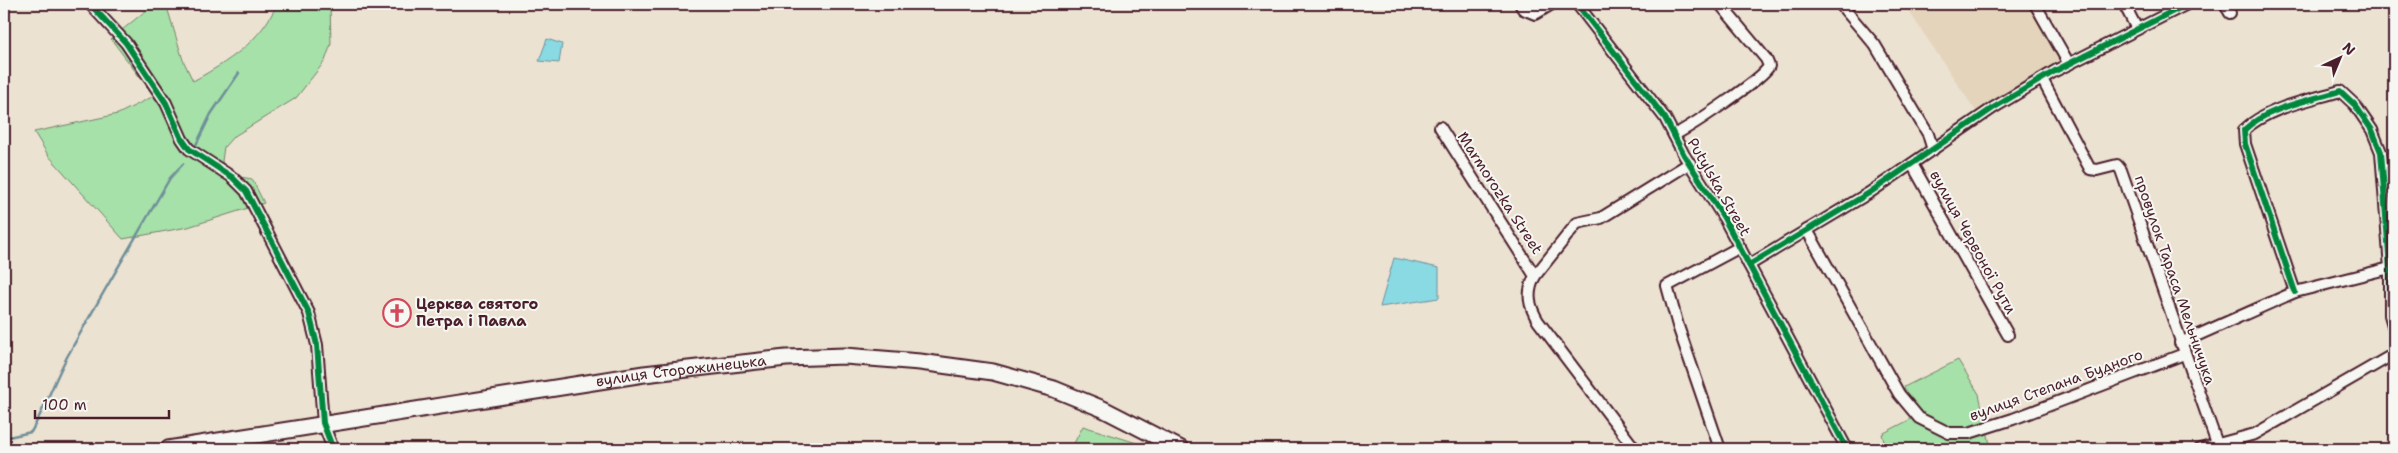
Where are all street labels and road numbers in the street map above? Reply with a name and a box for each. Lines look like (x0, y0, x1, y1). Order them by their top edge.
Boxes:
street label: Marmorozka Street (1453, 128, 1547, 258)
street label: Putylska Street (1683, 134, 1755, 240)
street label: вулиця Червоної Рути (1925, 167, 2021, 318)
street label: провулок Тараса Мельничука (2130, 173, 2221, 388)
street label: вулиця Степана Будного (1967, 344, 2145, 426)
street label: вулиця Сторожинецька (594, 350, 768, 391)

